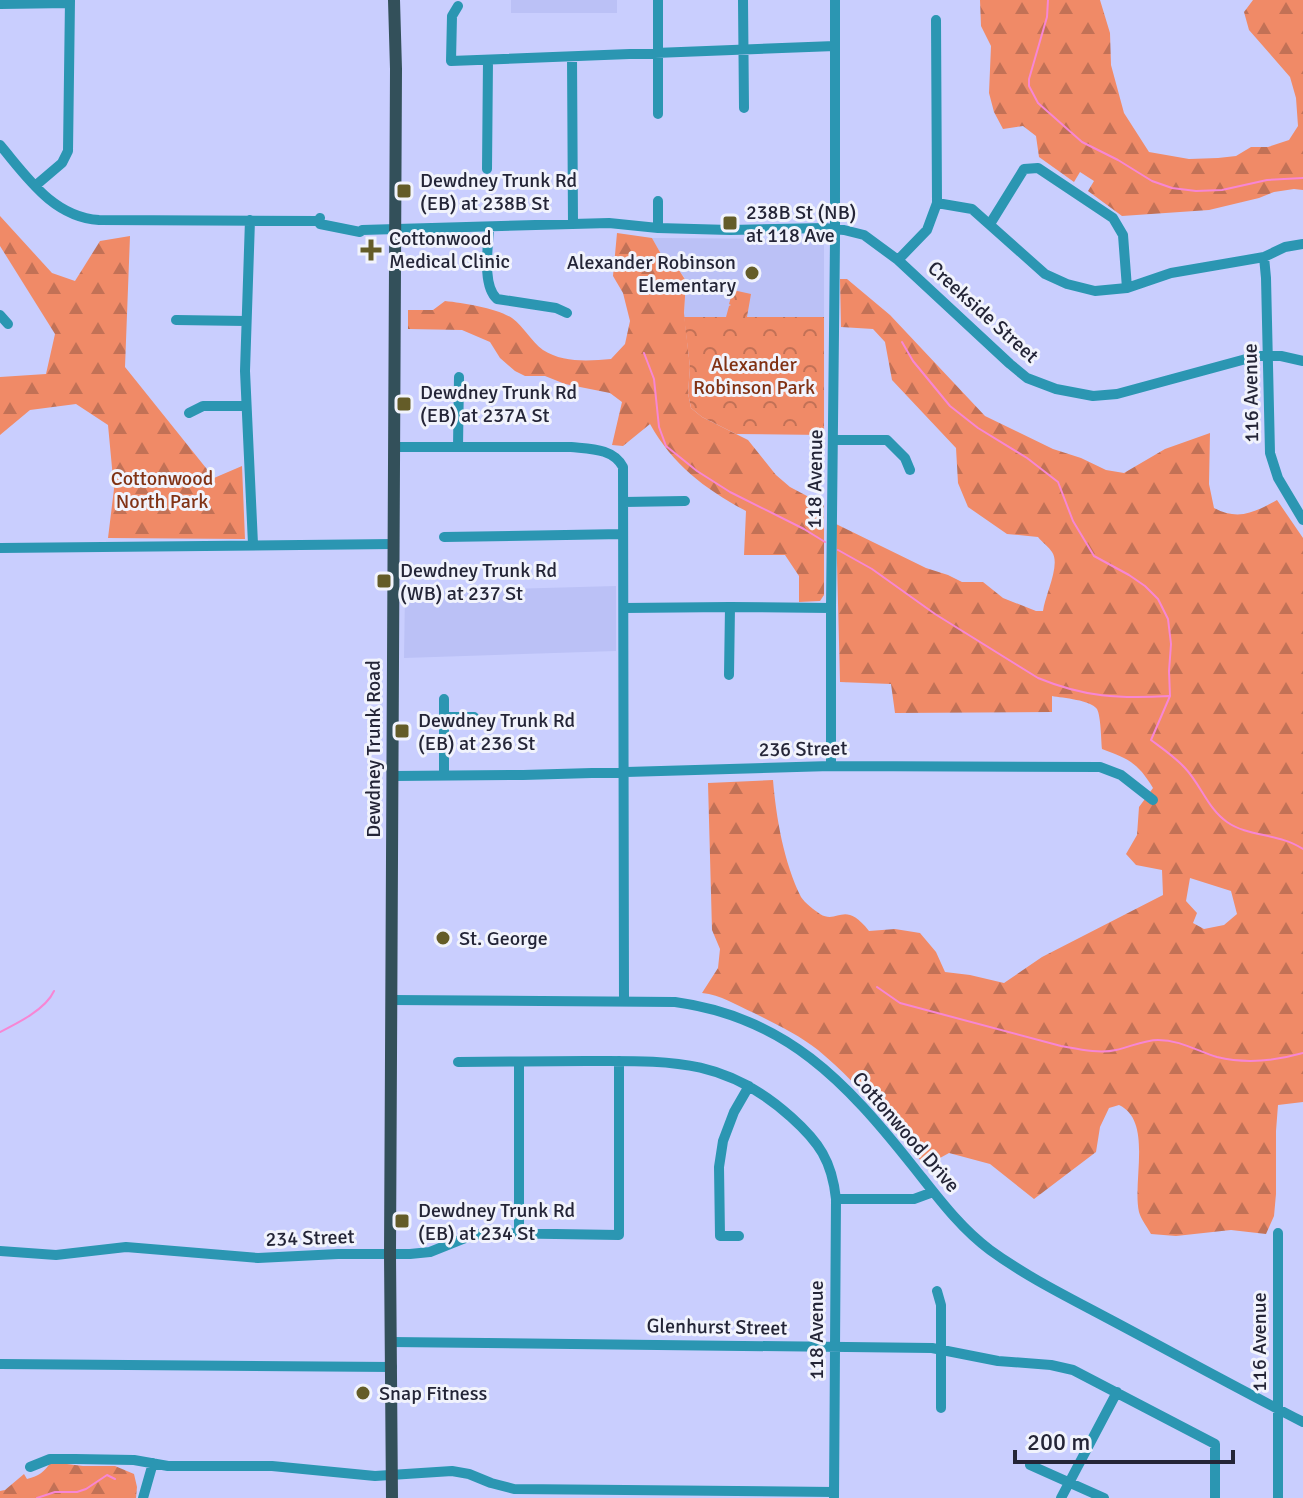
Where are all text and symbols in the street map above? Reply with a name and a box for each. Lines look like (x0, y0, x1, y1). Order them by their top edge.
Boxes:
place label: Dewdney Trunk Rd (EB) at 238B St (420, 168, 577, 216)
marker: Dewdney Trunk Rd (EB) at 238B St (395, 182, 413, 200)
place label: 238B St (NB) at 118 Ave (746, 200, 856, 248)
marker: 238B St (NB) at 118 Ave (721, 214, 739, 232)
place label: Cottonwood Medical Clinic (389, 226, 510, 274)
marker: Cottonwood Medical Clinic (360, 239, 382, 261)
place label: Alexander Robinson Elementary (567, 250, 737, 298)
street label: Creekside Street (922, 256, 1044, 368)
marker: Alexander Robinson Elementary (743, 264, 761, 282)
street label: 116 Avenue (1238, 343, 1264, 443)
park label: Alexander Robinson Park (693, 352, 815, 400)
place label: Dewdney Trunk Rd (EB) at 237A St (420, 380, 577, 428)
marker: Dewdney Trunk Rd (EB) at 237A St (395, 395, 413, 413)
street label: 118 Avenue (802, 429, 828, 529)
park label: Cottonwood North Park (111, 466, 213, 514)
place label: Dewdney Trunk Rd (WB) at 237 St (400, 558, 557, 606)
marker: Dewdney Trunk Rd (WB) at 237 St (375, 572, 393, 590)
street label: Dewdney Trunk Road (361, 660, 386, 838)
place label: Dewdney Trunk Rd (EB) at 236 St (418, 708, 575, 756)
marker: Dewdney Trunk Rd (EB) at 236 St (393, 722, 411, 740)
street label: 236 Street (758, 736, 848, 762)
place label: St. George (459, 926, 548, 951)
marker: St. George (434, 929, 452, 947)
street label: Cottonwood Drive (847, 1067, 965, 1197)
place label: Dewdney Trunk Rd (EB) at 234 St (418, 1198, 575, 1246)
marker: Dewdney Trunk Rd (EB) at 234 St (393, 1212, 411, 1230)
street label: 234 Street (265, 1224, 355, 1252)
street label: 118 Avenue (804, 1280, 829, 1380)
street label: 116 Avenue (1247, 1292, 1272, 1392)
street label: Glenhurst Street (646, 1313, 788, 1341)
place label: Snap Fitness (379, 1381, 488, 1406)
marker: Snap Fitness (354, 1384, 372, 1402)
scale bar (1015, 1414, 1233, 1464)
text: 200 m (1027, 1427, 1090, 1457)

